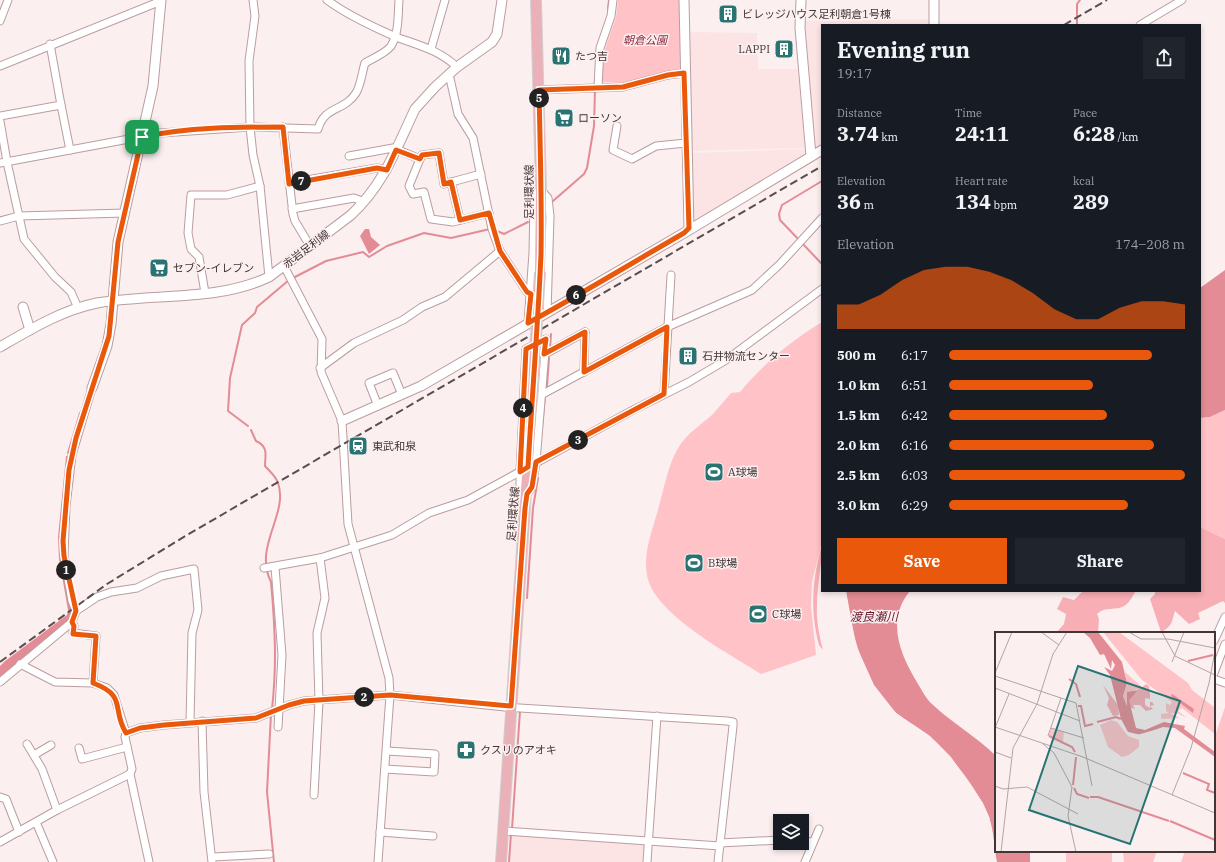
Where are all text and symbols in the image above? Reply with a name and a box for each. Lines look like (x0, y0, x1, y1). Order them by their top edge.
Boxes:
building icon: ビレッジハウス足利朝倉1号棟 (717, 3, 739, 25)
place label: ビレッジハウス足利朝倉1号棟 (742, 7, 891, 21)
park label: 朝倉公園 (623, 33, 669, 47)
text: Evening run (837, 35, 970, 64)
button: share (1143, 37, 1185, 79)
building icon: LAPPI (773, 38, 795, 60)
place label: LAPPI (738, 42, 770, 56)
restaurant icon: たつ吉 (550, 45, 572, 67)
place label: たつ吉 (575, 49, 608, 63)
text: 19:17 (837, 65, 872, 82)
pin: 5 (529, 88, 549, 108)
text: 5 (536, 91, 542, 105)
text: Distance (837, 106, 882, 120)
text: Time (955, 106, 982, 120)
text: Pace (1073, 106, 1097, 120)
supermarket icon: ローソン (553, 107, 575, 129)
place label: ローソン (578, 111, 622, 125)
pin (125, 120, 159, 154)
text: 3.74 (837, 120, 879, 147)
text: 24:11 (955, 120, 1009, 147)
text: 6:28 (1073, 120, 1115, 147)
icon: arrive (131, 126, 153, 148)
text: km (879, 130, 898, 144)
text: /km (1115, 130, 1139, 144)
street label: 足利環状線 (522, 165, 536, 220)
pin: 7 (291, 171, 311, 191)
text: 7 (298, 174, 304, 188)
text: Elevation (837, 174, 885, 188)
text: Heart rate (955, 174, 1008, 188)
text: kcal (1073, 174, 1094, 188)
text: 36 (837, 188, 861, 215)
text: 134 (955, 188, 991, 215)
text: 289 (1073, 188, 1109, 215)
text: m (861, 198, 874, 212)
text: bpm (991, 198, 1017, 212)
street label: 赤岩足利線 (280, 227, 332, 271)
text: Elevation (837, 236, 894, 253)
text: 174–208 m (1115, 236, 1185, 253)
supermarket icon: セブン-イレブン (148, 257, 170, 279)
place label: セブン-イレブン (173, 261, 254, 275)
pin: 6 (566, 285, 586, 305)
text: 6 (573, 288, 579, 302)
building icon: 石井物流センター (677, 345, 699, 367)
text: 500 m (837, 347, 876, 364)
text: 6:17 (901, 347, 928, 364)
place label: 石井物流センター (702, 349, 790, 363)
text: 1.0 km (837, 377, 880, 394)
text: 6:51 (901, 377, 928, 394)
pin: 4 (513, 398, 533, 418)
text: 4 (520, 401, 526, 415)
text: 1.5 km (837, 407, 880, 424)
text: 6:42 (901, 407, 928, 424)
pin: 3 (568, 430, 588, 450)
text: 3 (575, 433, 581, 447)
station icon: 東武和泉 (347, 435, 369, 457)
text: 2.0 km (837, 437, 880, 454)
text: 6:16 (901, 437, 928, 454)
place label: 東武和泉 (372, 439, 417, 453)
sports icon: A球場 (703, 461, 725, 483)
place label: A球場 (728, 465, 758, 479)
text: 2.5 km (837, 467, 880, 484)
text: 6:03 (901, 467, 928, 484)
street label: 足利環状線 (504, 486, 522, 542)
text: 3.0 km (837, 497, 880, 514)
text: 6:29 (901, 497, 928, 514)
button: Save (837, 538, 1007, 584)
button: Share (1015, 538, 1185, 584)
sports icon: B球場 (683, 552, 705, 574)
place label: B球場 (708, 556, 737, 570)
pin: 1 (56, 560, 76, 580)
text: 1 (63, 563, 69, 577)
sports icon: C球場 (747, 603, 769, 625)
place label: C球場 (772, 607, 801, 621)
water label: 渡良瀬川 (850, 609, 900, 624)
inset map (995, 632, 1215, 852)
pin: 2 (354, 687, 374, 707)
text: 2 (361, 690, 367, 704)
pharmacy icon: クスリのアオキ (455, 739, 477, 761)
place label: クスリのアオキ (480, 743, 557, 757)
map controls (773, 814, 809, 850)
button: layers (773, 814, 809, 850)

